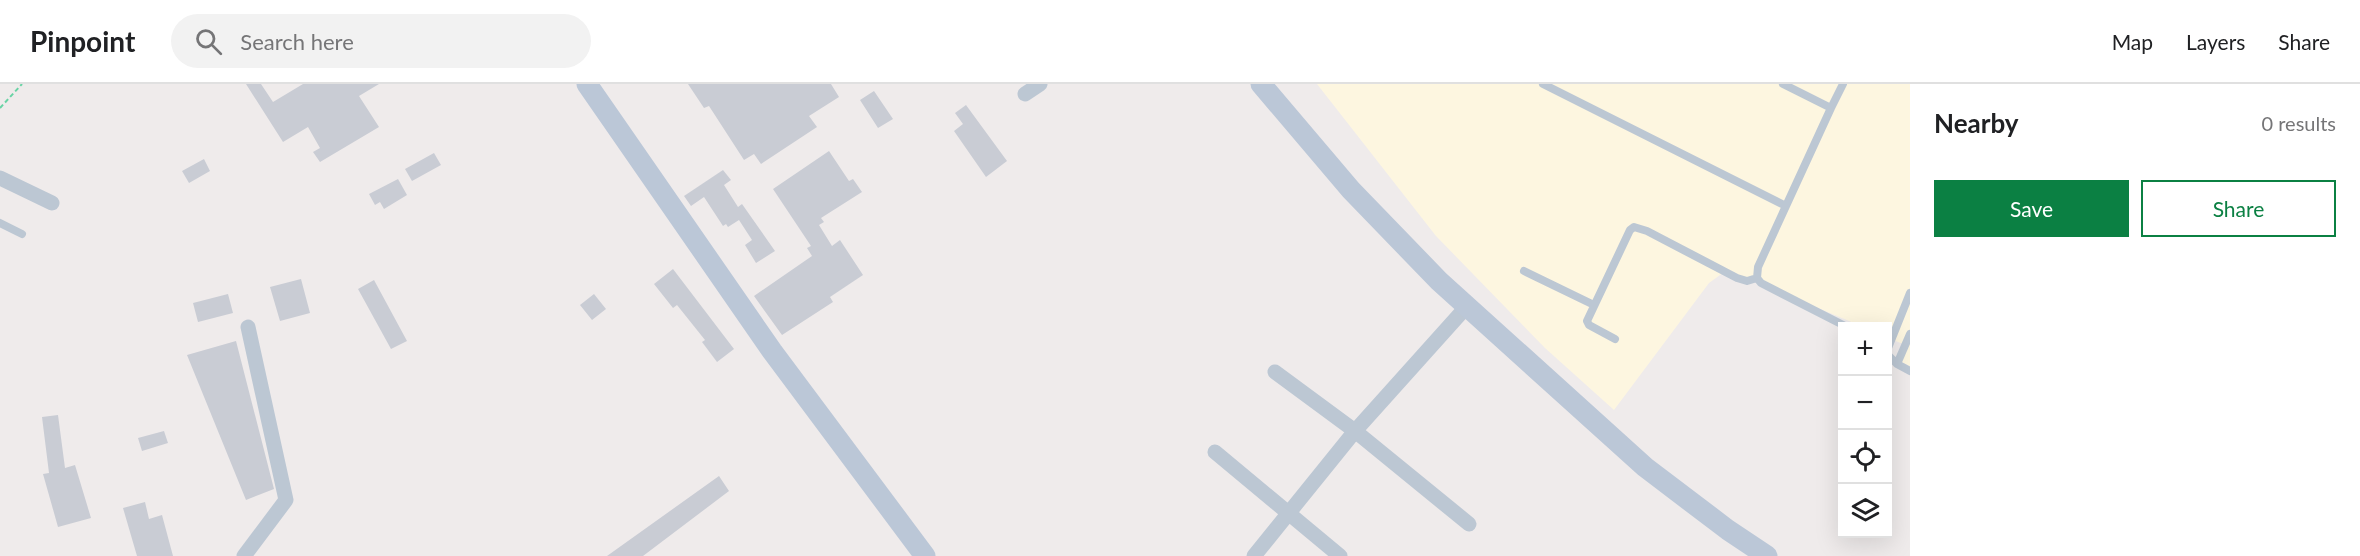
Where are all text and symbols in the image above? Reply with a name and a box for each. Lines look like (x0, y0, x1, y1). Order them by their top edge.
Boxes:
search box (171, 14, 591, 68)
text: Pinpoint (30, 24, 135, 58)
icon: search (192, 25, 225, 58)
text: Search here (240, 28, 354, 55)
text: Map (2112, 29, 2153, 54)
text: Layers (2186, 29, 2245, 54)
text: Share (2278, 29, 2330, 54)
text: Nearby (1934, 107, 2019, 139)
text: 0 results (2261, 111, 2336, 135)
button: Save (1934, 180, 2129, 237)
button: Share (2141, 180, 2336, 237)
map controls (1838, 322, 1892, 538)
button: + (1838, 322, 1892, 376)
button: − (1838, 376, 1892, 430)
button: locate (1838, 430, 1892, 484)
button: layers (1838, 484, 1892, 538)

